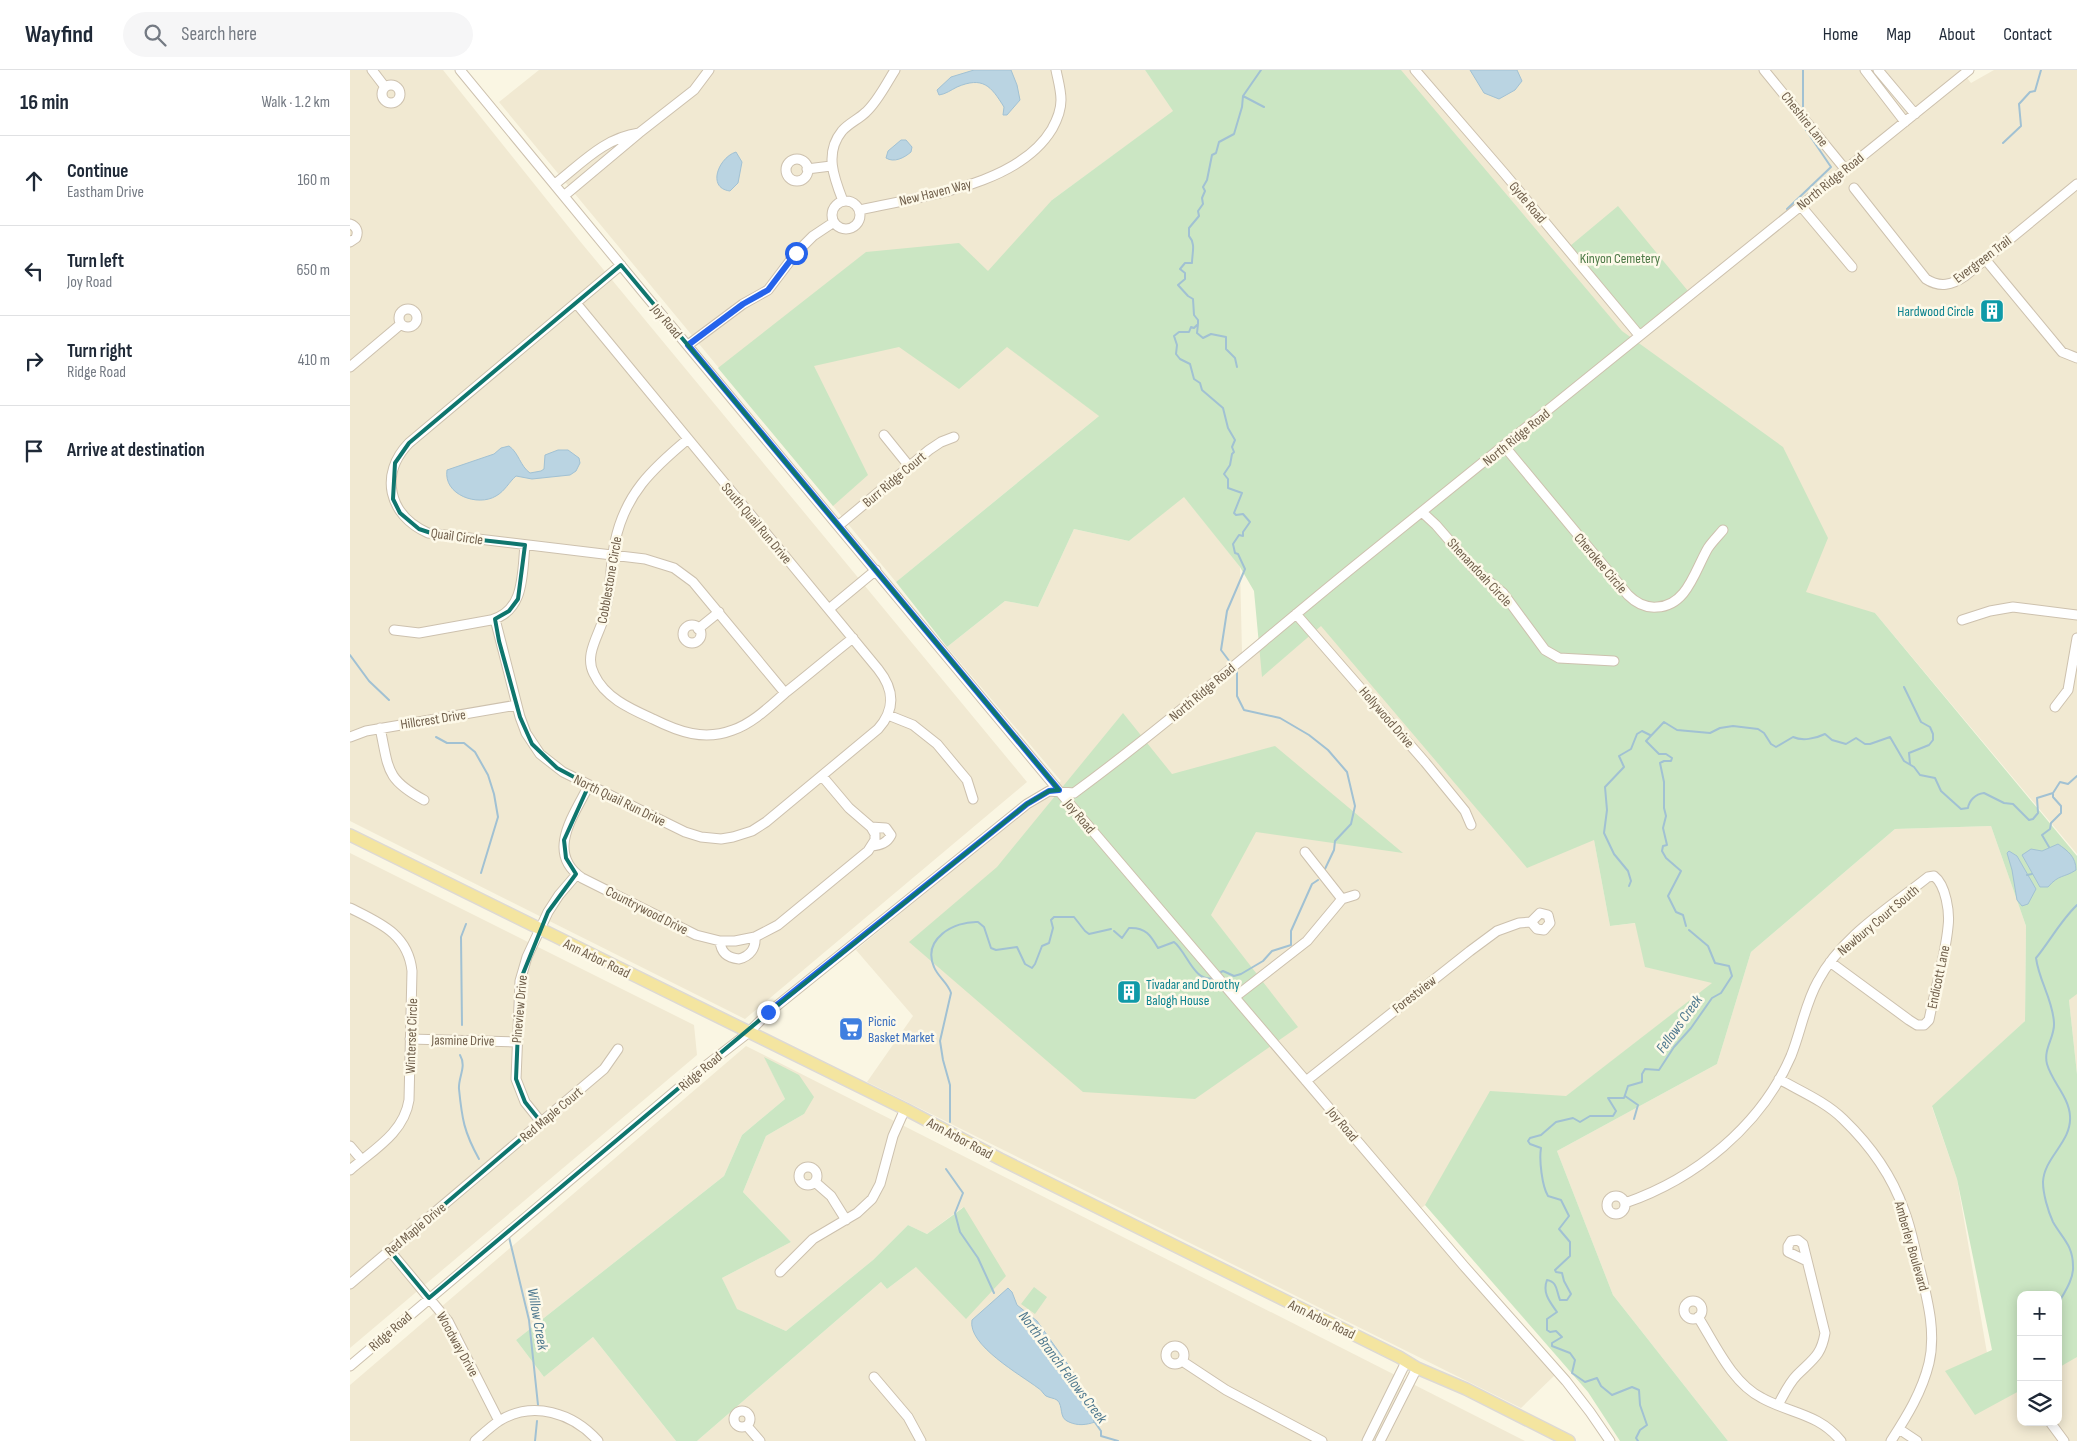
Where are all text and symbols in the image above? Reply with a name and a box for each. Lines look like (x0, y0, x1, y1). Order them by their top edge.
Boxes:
search box (123, 12, 473, 57)
text: Wayfind (25, 20, 93, 49)
icon: search (141, 21, 169, 49)
text: Search here (181, 23, 257, 46)
text: Home (1823, 24, 1858, 45)
text: Map (1886, 24, 1911, 45)
text: About (1939, 24, 1975, 45)
text: Contact (2003, 24, 2052, 45)
street label: Cheshire Lane (1777, 88, 1832, 150)
text: 16 min (20, 90, 69, 115)
text: Walk · 1.2 km (261, 93, 330, 112)
street label: North Ridge Road (1793, 149, 1867, 214)
text: Continue (67, 160, 128, 183)
icon: ahead (20, 167, 48, 195)
text: 160 m (297, 171, 330, 190)
street label: New Haven Way (897, 175, 974, 210)
street label: Gyde Road (1505, 178, 1550, 227)
text: Eastham Drive (67, 183, 144, 202)
street label: Evergreen Trail (1950, 232, 2015, 287)
route start (785, 242, 808, 265)
text: Turn left (67, 250, 124, 273)
park label: Kinyon Cemetery (1580, 250, 1661, 267)
icon: left (20, 257, 48, 285)
text: 650 m (297, 261, 330, 280)
text: Joy Road (67, 273, 112, 292)
building icon: Hardwood Circle (1979, 298, 2005, 324)
street label: Joy Road (647, 300, 686, 342)
place label: Hardwood Circle (1897, 303, 1974, 320)
text: Turn right (67, 340, 132, 363)
icon: right (20, 347, 48, 375)
text: 410 m (298, 351, 330, 370)
text: Ridge Road (67, 363, 126, 382)
street label: North Ridge Road (1479, 405, 1553, 470)
icon: arrive (20, 437, 48, 465)
text: Arrive at destination (67, 439, 205, 462)
street label: Burr Ridge Court (859, 448, 929, 511)
street label: South Quail Run Drive (718, 479, 795, 567)
street label: Quail Circle (430, 524, 484, 549)
street label: Cherokee Circle (1570, 530, 1631, 597)
street label: Cobblestone Circle (593, 535, 626, 625)
street label: Shenandoah Circle (1444, 535, 1516, 610)
street label: North Ridge Road (1166, 660, 1239, 725)
street label: Hollywood Drive (1355, 683, 1418, 751)
street label: Hillcrest Drive (399, 706, 467, 733)
street label: North Quail Run Drive (571, 771, 669, 830)
street label: Joy Road (1060, 795, 1099, 837)
street label: Newbury Court South (1834, 881, 1922, 959)
street label: Countrywood Drive (603, 882, 691, 938)
street label: Ann Arbor Road (560, 935, 633, 982)
street label: Endicott Lane (1923, 944, 1954, 1010)
street label: Forestview (1389, 972, 1440, 1017)
street label: Pineview Drive (508, 974, 531, 1044)
place label: Tivadar and Dorothy Balogh House (1146, 976, 1240, 1009)
building icon: Tivadar and Dorothy Balogh House (1116, 979, 1142, 1005)
water label: Fellows Creek (1652, 991, 1707, 1057)
street label: Winterset Circle (402, 998, 421, 1074)
route end (757, 1001, 780, 1024)
place label: Picnic Basket Market (868, 1013, 935, 1046)
supermarket icon: Picnic Basket Market (838, 1016, 864, 1042)
street label: Jasmine Drive (430, 1031, 495, 1050)
street label: Ridge Road (675, 1048, 726, 1094)
street label: Red Maple Court (516, 1083, 586, 1146)
street label: Joy Road (1323, 1103, 1362, 1145)
street label: Ann Arbor Road (923, 1114, 996, 1163)
street label: Amberley Boulevard (1890, 1198, 1933, 1293)
street label: Red Maple Drive (381, 1199, 449, 1260)
water label: Willow Creek (523, 1286, 552, 1352)
map controls (2017, 1291, 2062, 1426)
button: + (2017, 1291, 2062, 1336)
street label: Ann Arbor Road (1285, 1296, 1358, 1343)
water label: North Branch Fellows Creek (1014, 1307, 1111, 1427)
street label: Ridge Road (365, 1308, 416, 1355)
street label: Woodway Drive (433, 1309, 482, 1380)
button: − (2017, 1336, 2062, 1381)
button: layers (2017, 1381, 2062, 1426)

